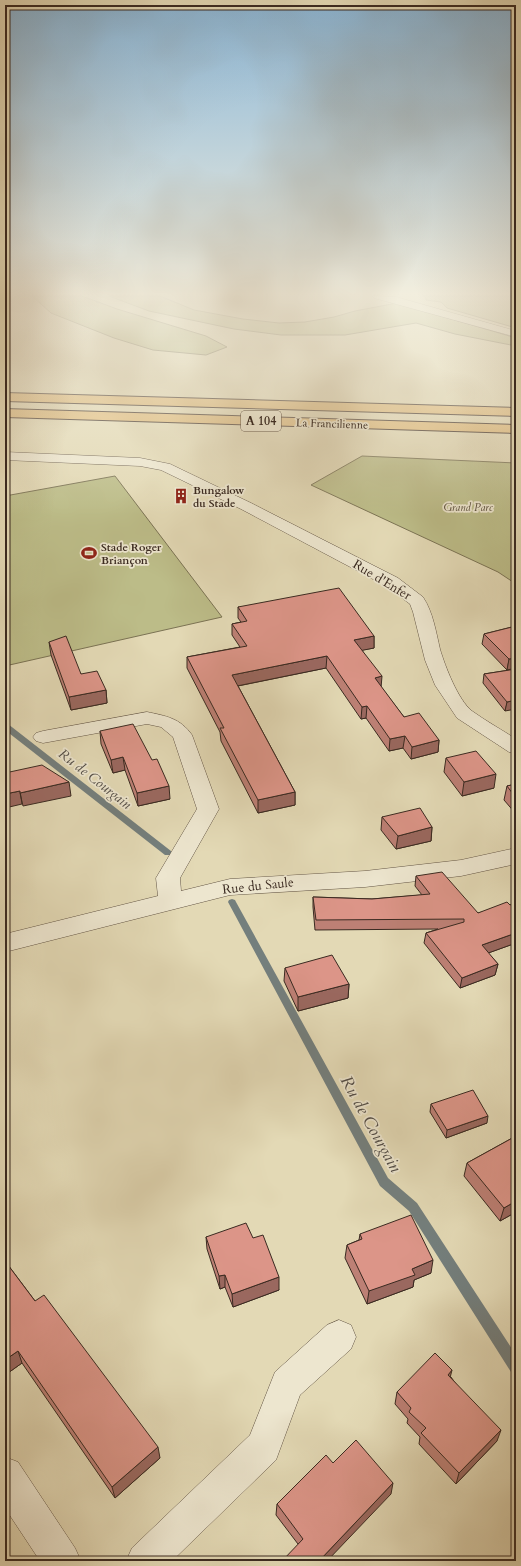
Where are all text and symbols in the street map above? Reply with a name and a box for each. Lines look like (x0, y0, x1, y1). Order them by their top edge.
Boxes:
road number: A 104 (241, 411, 281, 431)
street label: La Francilienne (296, 415, 368, 433)
place label: Bungalow du Stade (193, 483, 245, 511)
building icon: Bungalow du Stade (172, 487, 190, 505)
park label: Grand Parc (443, 500, 493, 515)
place label: Stade Roger Briançon (101, 540, 162, 568)
sports icon: Stade Roger Briançon (80, 544, 98, 562)
street label: Rue d'Enfer (349, 555, 415, 605)
water label: Ru de Courgain (54, 744, 136, 814)
street label: Rue du Saule (221, 873, 295, 899)
water label: Ru de Courgain (335, 1072, 407, 1177)

